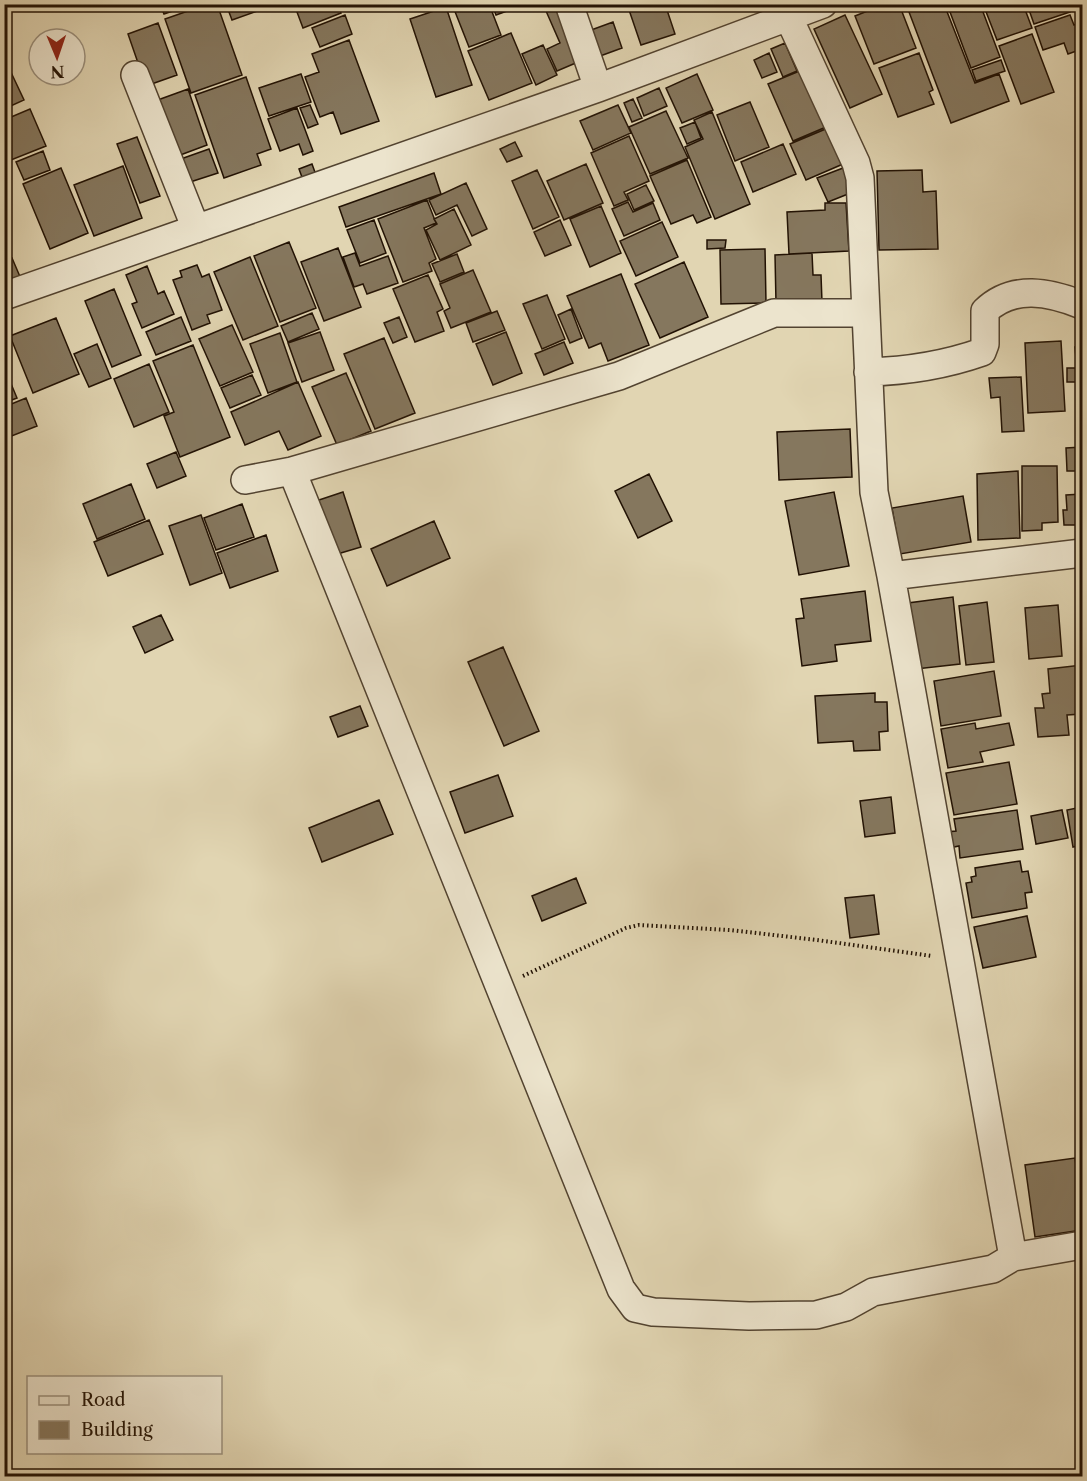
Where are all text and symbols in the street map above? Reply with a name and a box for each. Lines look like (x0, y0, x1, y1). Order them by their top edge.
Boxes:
north arrow (27, 27, 87, 87)
text: N (50, 62, 65, 82)
legend (27, 1376, 222, 1454)
text: Road (81, 1389, 126, 1411)
text: Building (81, 1419, 153, 1441)

